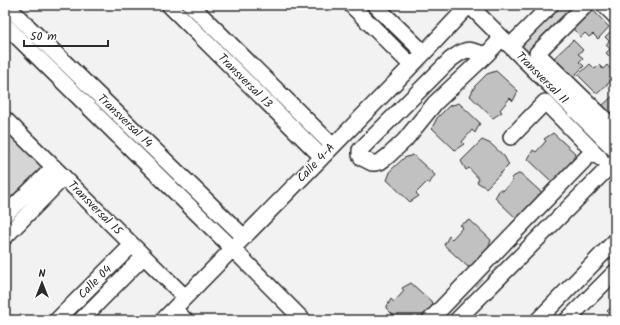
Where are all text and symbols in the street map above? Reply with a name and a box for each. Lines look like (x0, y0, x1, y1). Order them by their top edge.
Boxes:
scale bar (24, 22, 108, 48)
text: 50 m (30, 27, 57, 46)
street label: Transversal 11 (511, 47, 573, 109)
street label: Transversal 13 (213, 49, 277, 113)
street label: Transversal 14 (93, 90, 157, 153)
street label: Calle 4-A (292, 139, 340, 187)
street label: Transversal 15 (63, 176, 128, 241)
street label: Calle 04 (74, 260, 117, 303)
north arrow (22, 263, 62, 303)
text: N (39, 265, 46, 283)

